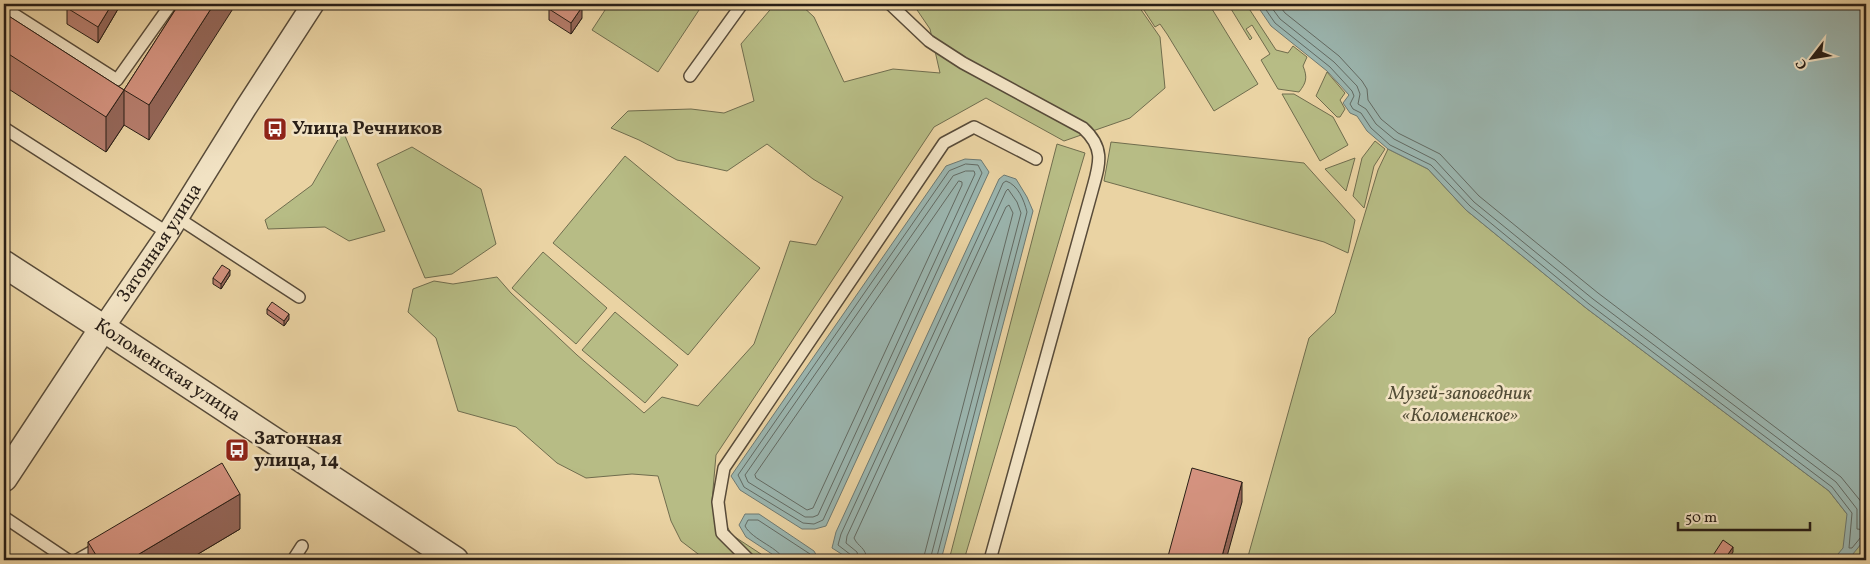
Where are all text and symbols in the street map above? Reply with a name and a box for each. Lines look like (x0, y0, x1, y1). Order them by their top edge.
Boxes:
north arrow (1788, 32, 1838, 82)
text: С (1792, 55, 1813, 73)
bus stop icon: Улица Речников (262, 116, 288, 142)
place label: Улица Речников (292, 116, 443, 142)
street label: Затонная улица (111, 179, 208, 308)
street label: Коломенская улица (89, 313, 246, 428)
park label: Музей-заповедник «Коломенское» (1388, 381, 1532, 429)
place label: Затонная улица, 14 (254, 426, 342, 474)
bus stop icon: Затонная улица, 14 (224, 437, 250, 463)
scale bar (1678, 499, 1810, 531)
text: 50 m (1685, 508, 1717, 529)

